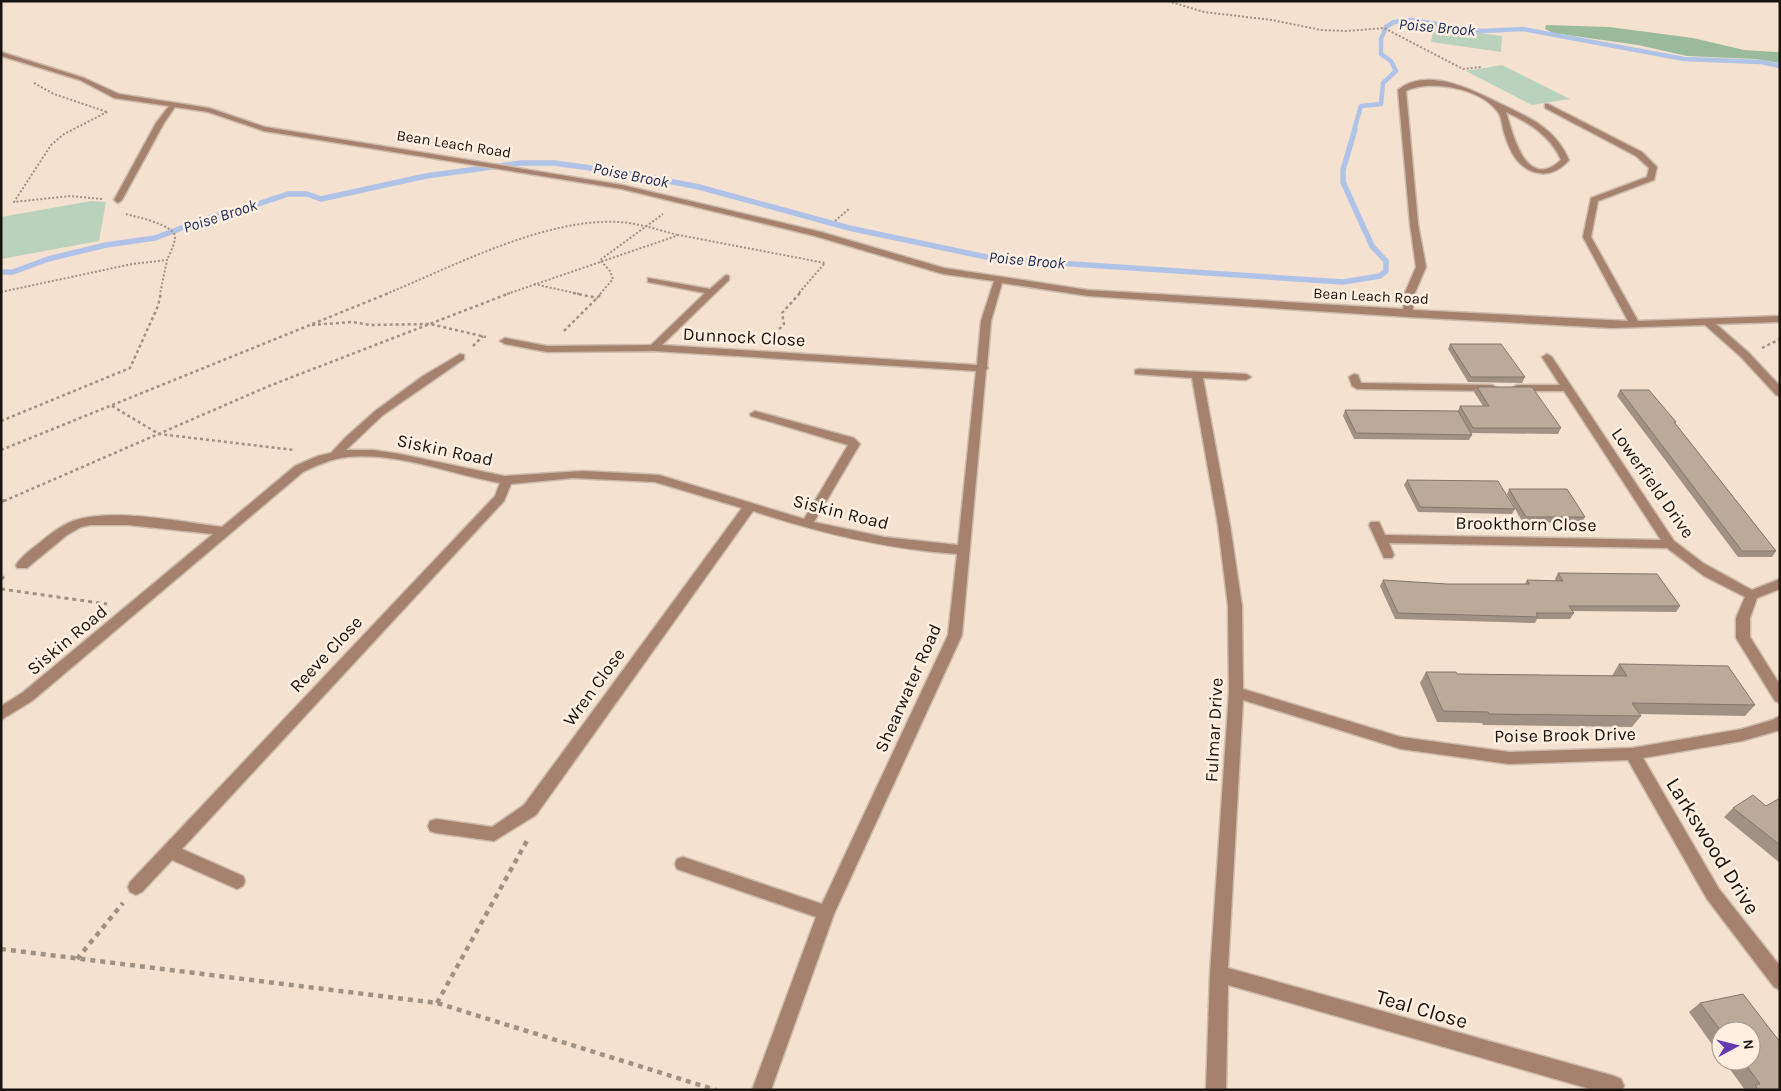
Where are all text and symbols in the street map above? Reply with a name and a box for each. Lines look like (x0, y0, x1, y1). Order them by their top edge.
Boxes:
water label: Poise Brook (1398, 14, 1477, 40)
street label: Bean Leach Road (395, 126, 513, 162)
water label: Poise Brook (591, 158, 671, 192)
water label: Poise Brook (181, 195, 260, 237)
water label: Poise Brook (988, 247, 1067, 273)
street label: Bean Leach Road (1313, 284, 1429, 308)
street label: Dunnock Close (682, 323, 806, 351)
street label: Lowerfield Drive (1607, 424, 1699, 542)
street label: Siskin Road (395, 429, 495, 471)
street label: Siskin Road (791, 489, 891, 535)
street label: Brookthorn Close (1455, 512, 1597, 536)
street label: Siskin Road (22, 600, 112, 680)
street label: Reeve Close (285, 611, 367, 697)
street label: Shearwater Road (870, 620, 946, 756)
street label: Wren Close (558, 644, 630, 730)
street label: Fulmar Drive (1200, 677, 1228, 783)
street label: Poise Brook Drive (1494, 723, 1636, 747)
street label: Larkswood Drive (1661, 773, 1765, 919)
street label: Teal Close (1373, 984, 1471, 1034)
north arrow (1711, 1021, 1761, 1071)
text: N (1739, 1038, 1757, 1050)

